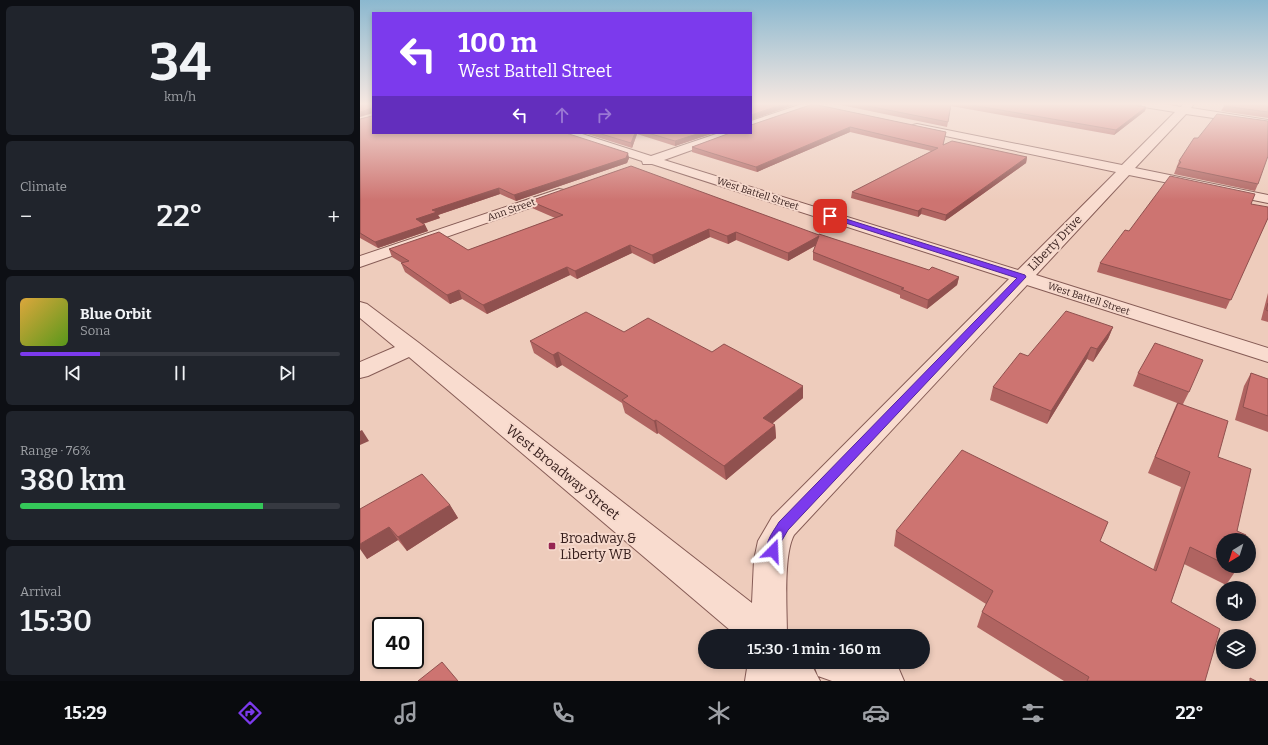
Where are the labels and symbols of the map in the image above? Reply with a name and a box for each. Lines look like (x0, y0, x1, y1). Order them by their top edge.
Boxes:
street label: West Battell Street (715, 175, 801, 213)
street label: Ann Street (486, 196, 537, 224)
pin (813, 199, 847, 233)
street label: Liberty Drive (1025, 212, 1085, 274)
street label: West Battell Street (1046, 280, 1132, 318)
street label: West Broadway Street (502, 421, 623, 524)
place label: Broadway & Liberty WB (560, 530, 637, 563)
position arrow (752, 530, 794, 572)
north arrow (1216, 533, 1256, 573)
marker: Broadway & Liberty WB (547, 541, 557, 551)
speed limit sign: 40 (372, 617, 424, 669)

